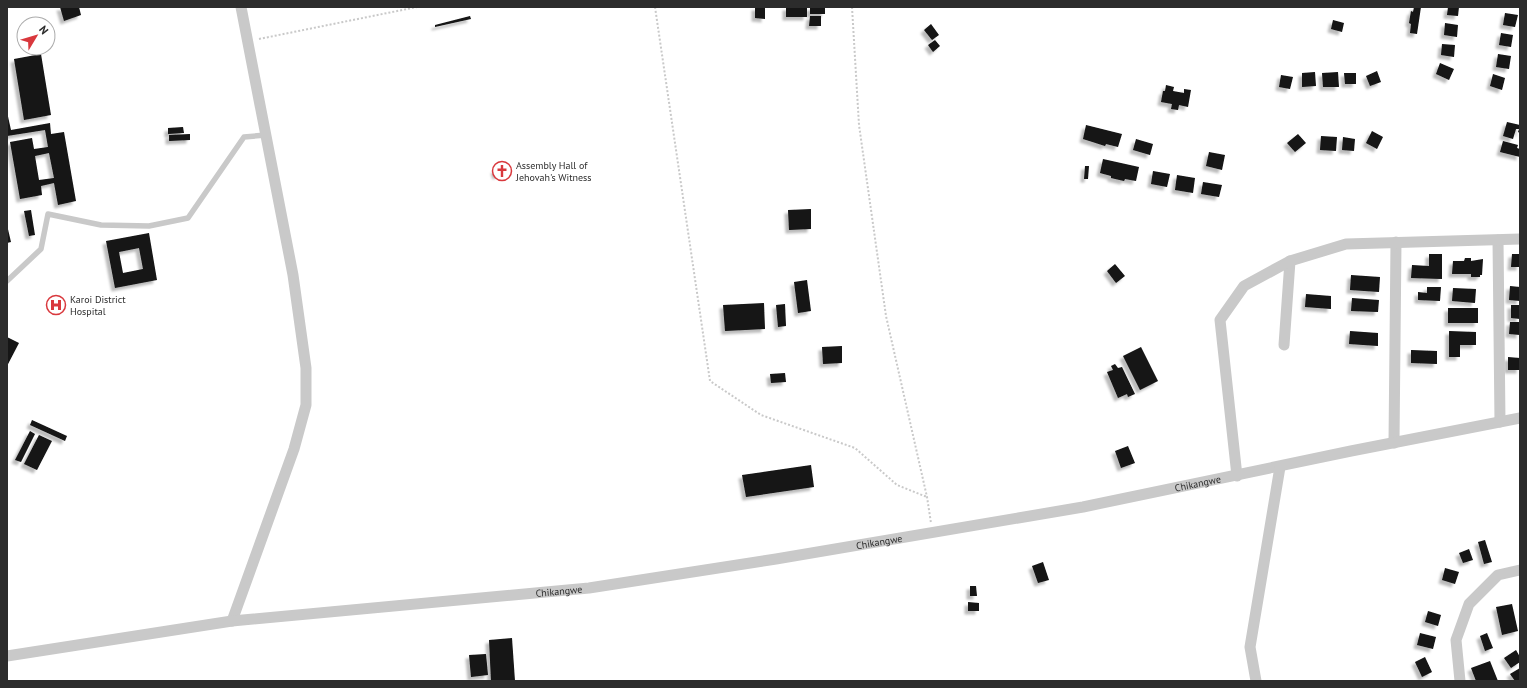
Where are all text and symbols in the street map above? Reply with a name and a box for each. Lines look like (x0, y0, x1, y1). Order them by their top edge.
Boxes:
north arrow (16, 16, 56, 56)
text: N (36, 23, 52, 37)
place label: Assembly Hall of Jehovah's Witness (515, 159, 592, 184)
church icon: Assembly Hall of Jehovah's Witness (491, 160, 513, 182)
place label: Karoi District Hospital (70, 293, 126, 318)
hospital icon: Karoi District Hospital (45, 294, 67, 316)
street label: Chikangwe (1174, 472, 1222, 495)
street label: Chikangwe (855, 532, 903, 552)
street label: Chikangwe (535, 583, 583, 600)

